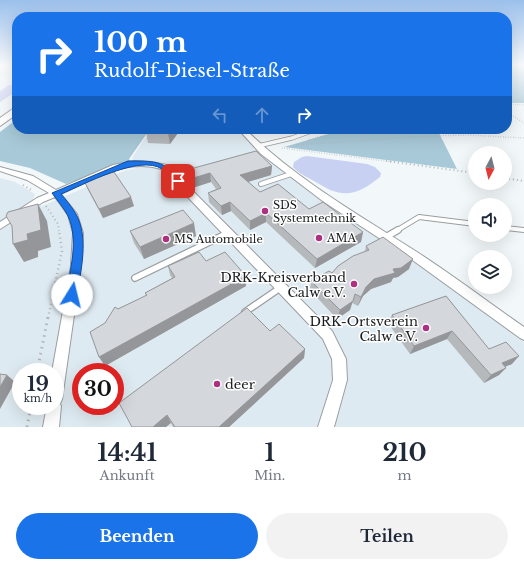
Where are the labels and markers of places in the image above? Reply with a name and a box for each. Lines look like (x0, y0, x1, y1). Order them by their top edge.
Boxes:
pin (161, 164, 195, 198)
place label: SDS Systemtechnik (273, 198, 356, 225)
marker: SDS Systemtechnik (260, 206, 270, 216)
place label: AMA (326, 231, 356, 245)
place label: MS Automobile (174, 232, 263, 246)
marker: AMA (314, 233, 324, 243)
marker: MS Automobile (161, 234, 171, 244)
place label: DRK-Kreisverband Calw e.V. (220, 269, 346, 301)
marker: DRK-Kreisverband Calw e.V. (349, 279, 359, 289)
place label: DRK-Ortsverein Calw e.V. (310, 313, 418, 345)
marker: DRK-Ortsverein Calw e.V. (421, 323, 431, 333)
place label: deer (225, 376, 256, 393)
marker: deer (212, 379, 222, 389)

